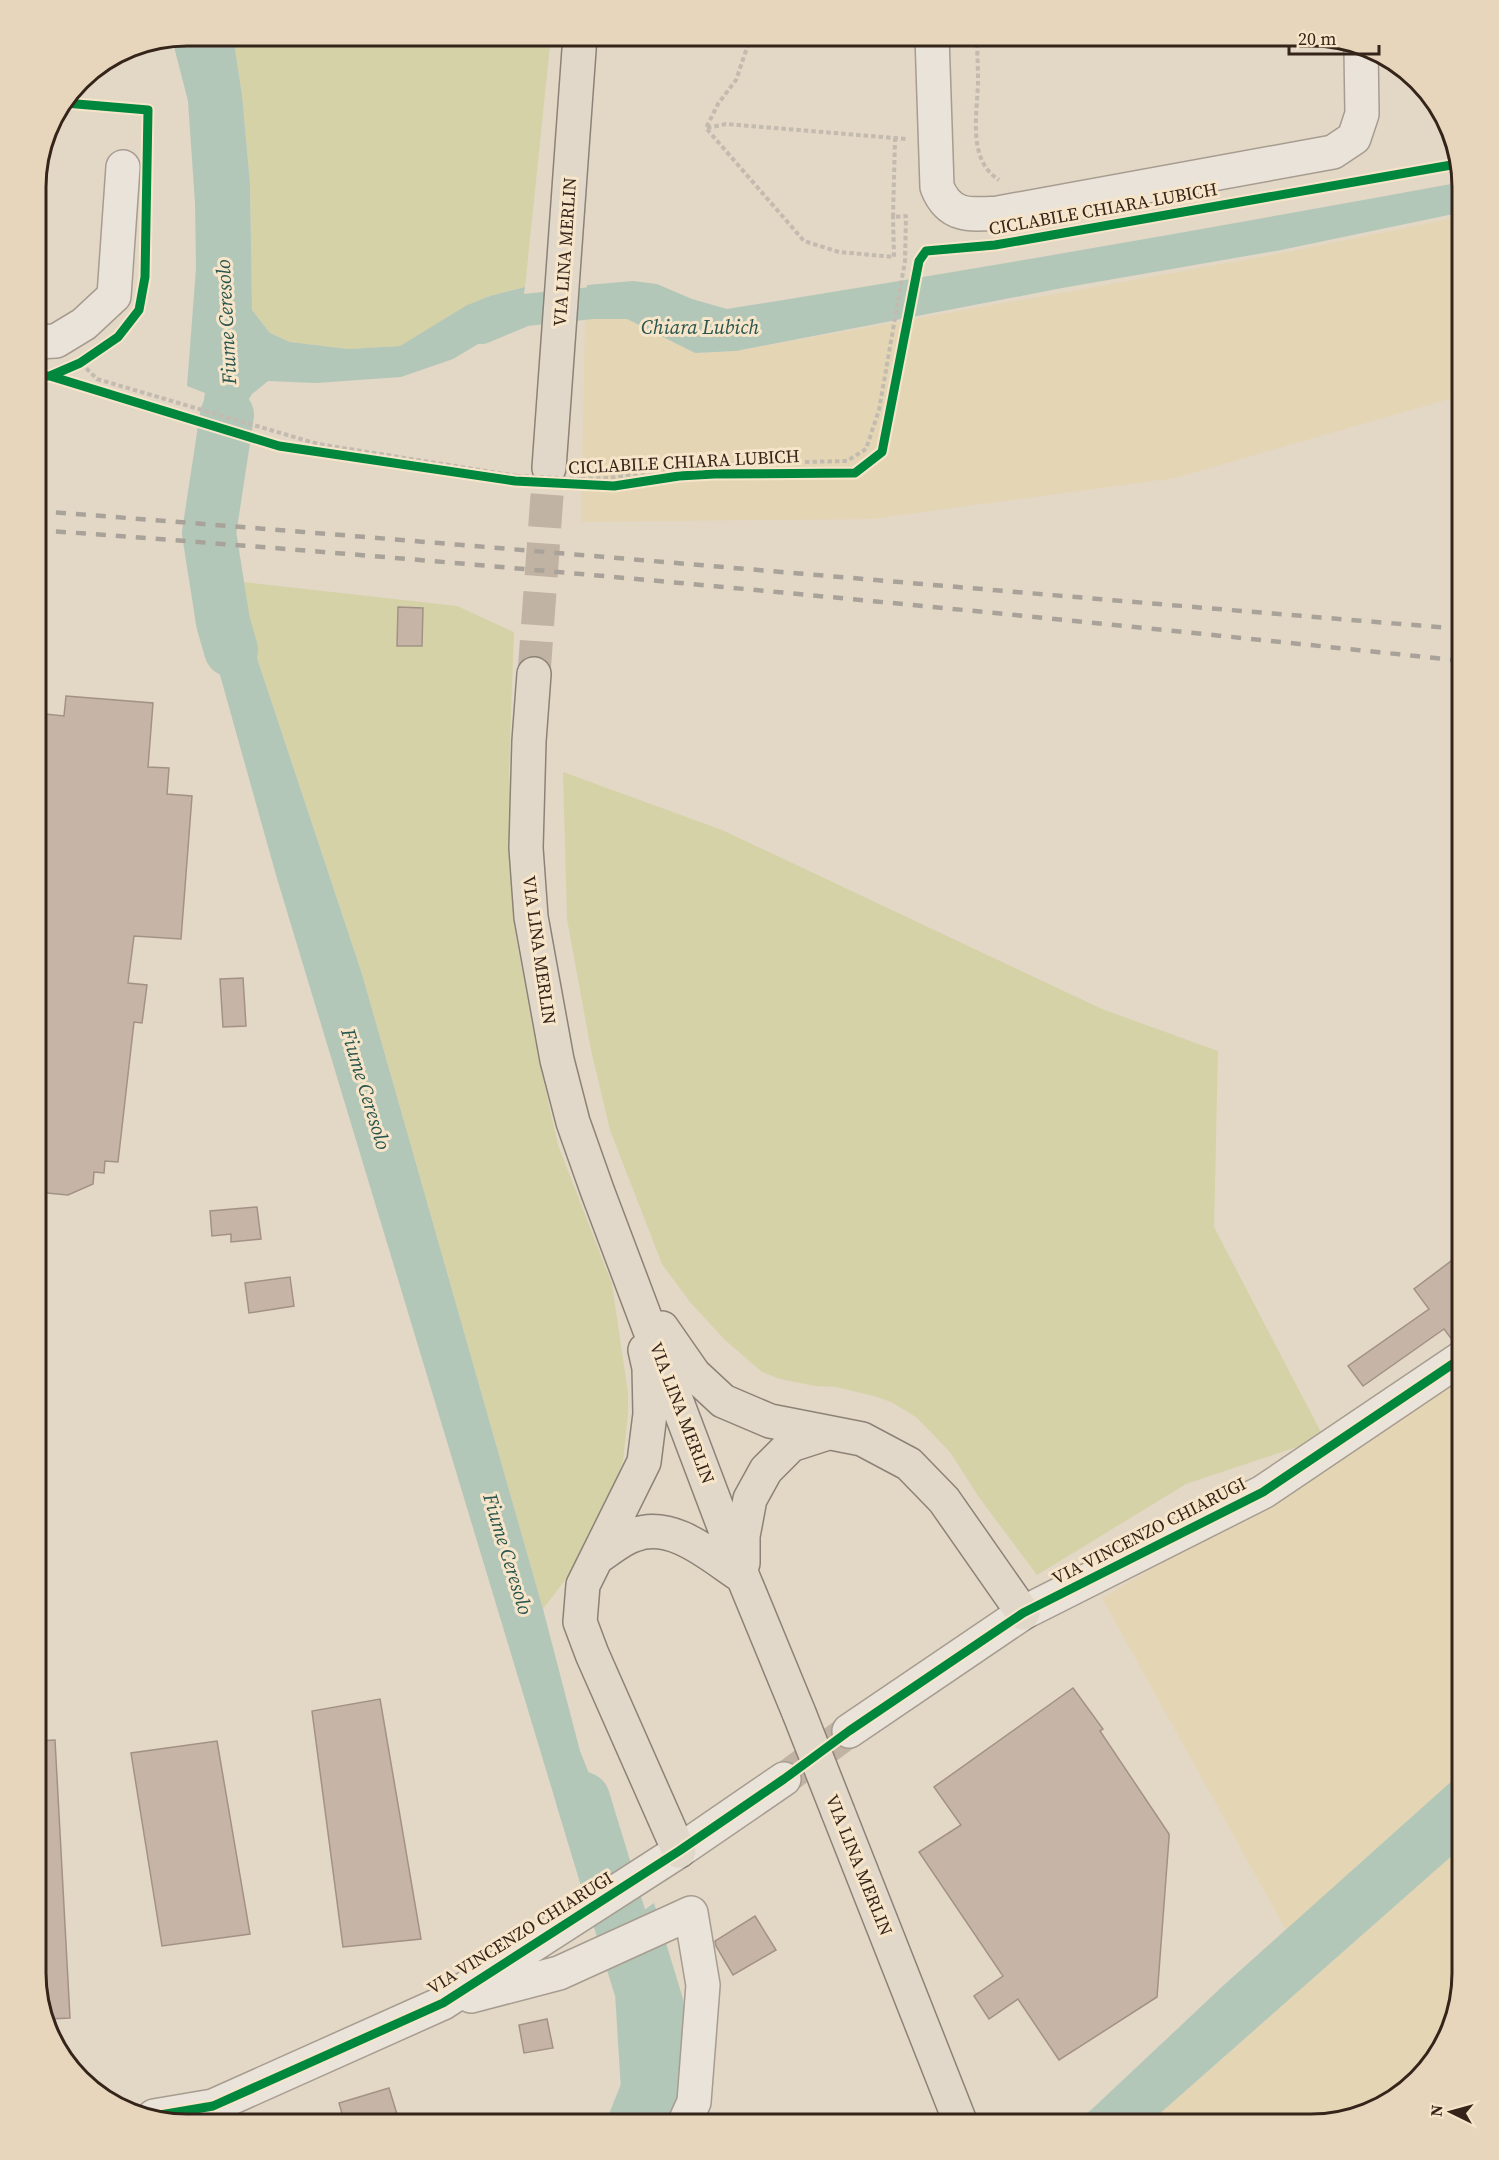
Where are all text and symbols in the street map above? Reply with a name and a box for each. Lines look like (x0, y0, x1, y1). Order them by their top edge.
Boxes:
scale bar (1289, 18, 1379, 56)
text: 20 m (1298, 26, 1336, 51)
street label: VIA LINA MERLIN (547, 176, 582, 328)
street label: CICLABILE CHIARA LUBICH (987, 176, 1219, 241)
water label: Fiume Ceresolo (209, 258, 243, 386)
water label: Chiara Lubich (641, 313, 759, 341)
street label: CICLABILE CHIARA LUBICH (568, 443, 800, 480)
street label: VIA LINA MERLIN (517, 874, 562, 1026)
water label: Fiume Ceresolo (334, 1024, 398, 1153)
street label: VIA LINA MERLIN (644, 1338, 721, 1487)
street label: VIA VINCENZO CHIARUGI (1047, 1471, 1250, 1590)
water label: Fiume Ceresolo (476, 1489, 540, 1618)
street label: VIA LINA MERLIN (820, 1791, 899, 1939)
street label: VIA VINCENZO CHIARUGI (422, 1865, 617, 2000)
north arrow (1421, 2082, 1481, 2142)
text: N (1425, 2104, 1448, 2117)

